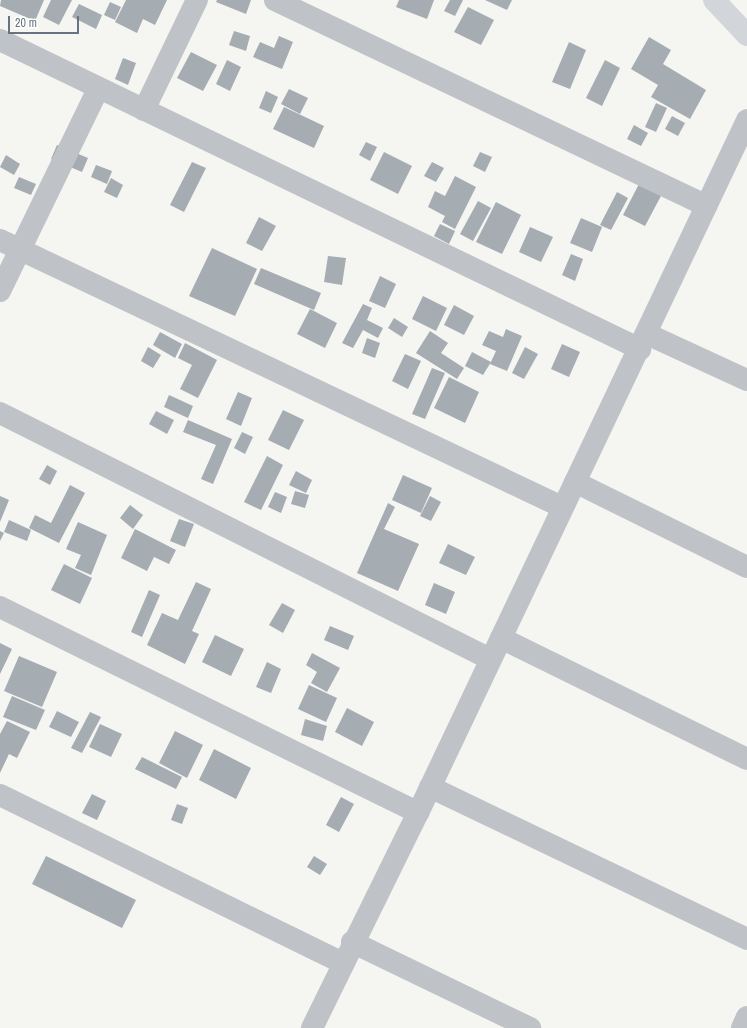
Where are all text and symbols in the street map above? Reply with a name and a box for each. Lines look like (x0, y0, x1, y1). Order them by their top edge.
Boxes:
scale bar (10, 8, 81, 34)
text: 20 m (15, 15, 37, 31)

